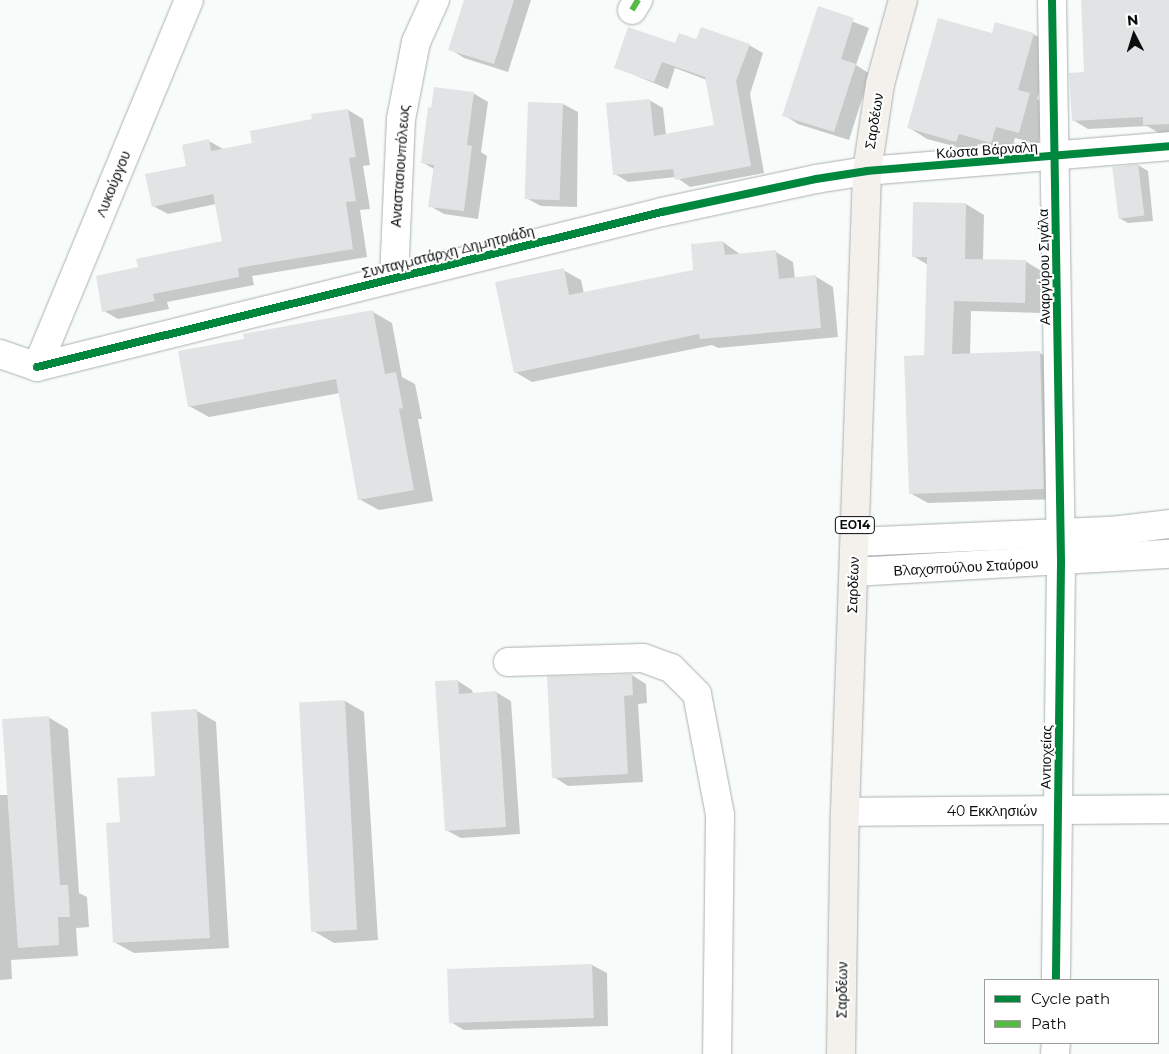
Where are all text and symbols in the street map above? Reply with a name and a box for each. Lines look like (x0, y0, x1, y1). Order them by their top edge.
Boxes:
north arrow (1109, 10, 1159, 60)
text: N (1126, 11, 1139, 30)
street label: Σαρδέων (861, 92, 887, 150)
street label: Αναστασιουπόλεως (387, 104, 413, 228)
street label: Κώστα Βάρναλη (936, 138, 1038, 162)
street label: Λυκούργου (92, 148, 134, 220)
street label: Αναργύρου Σιγάλα (1035, 209, 1053, 325)
street label: Συνταγματάρχη Δημητριάδη (360, 222, 536, 282)
road number: ΕΟ14 (834, 516, 876, 534)
street label: Βλαχοπούλου Σταύρου (893, 555, 1039, 579)
street label: Σαρδέων (844, 556, 862, 614)
street label: Αντιοχείας (1037, 725, 1055, 789)
street label: 40 Εκκλησιών (947, 803, 1037, 819)
street label: Σαρδέων (833, 962, 851, 1018)
legend (984, 979, 1159, 1044)
text: Cycle path (1031, 989, 1110, 1008)
text: Path (1031, 1014, 1067, 1033)

